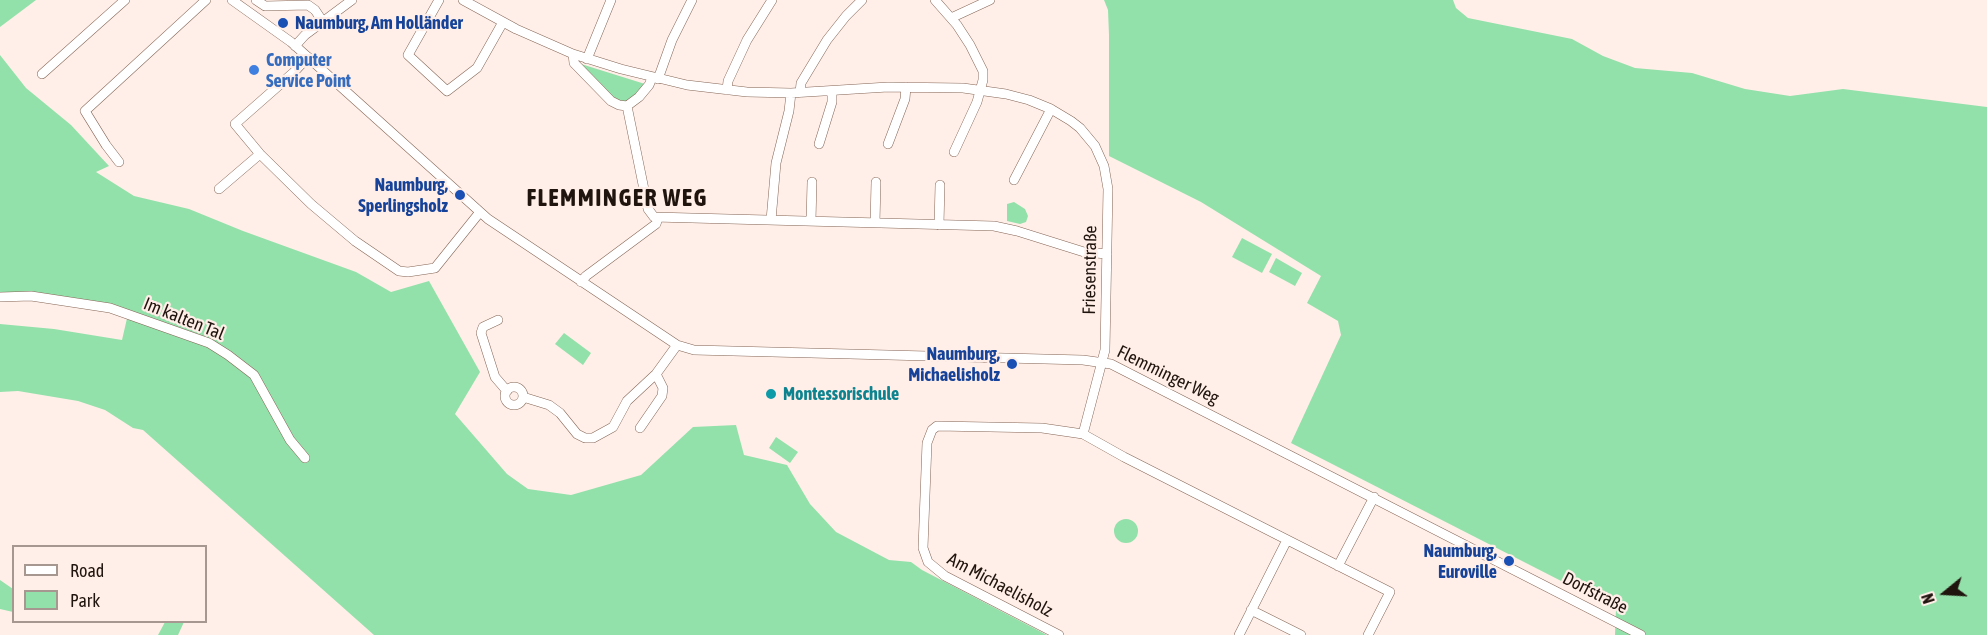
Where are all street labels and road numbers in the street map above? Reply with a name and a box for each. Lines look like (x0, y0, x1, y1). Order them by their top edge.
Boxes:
street label: Friesenstraße (1078, 225, 1102, 315)
street label: Im kalten Tal (140, 293, 228, 345)
street label: Flemminger Weg (1114, 341, 1222, 409)
street label: Am Michaelisholz (944, 548, 1056, 622)
street label: Dorfstraße (1559, 567, 1631, 619)

